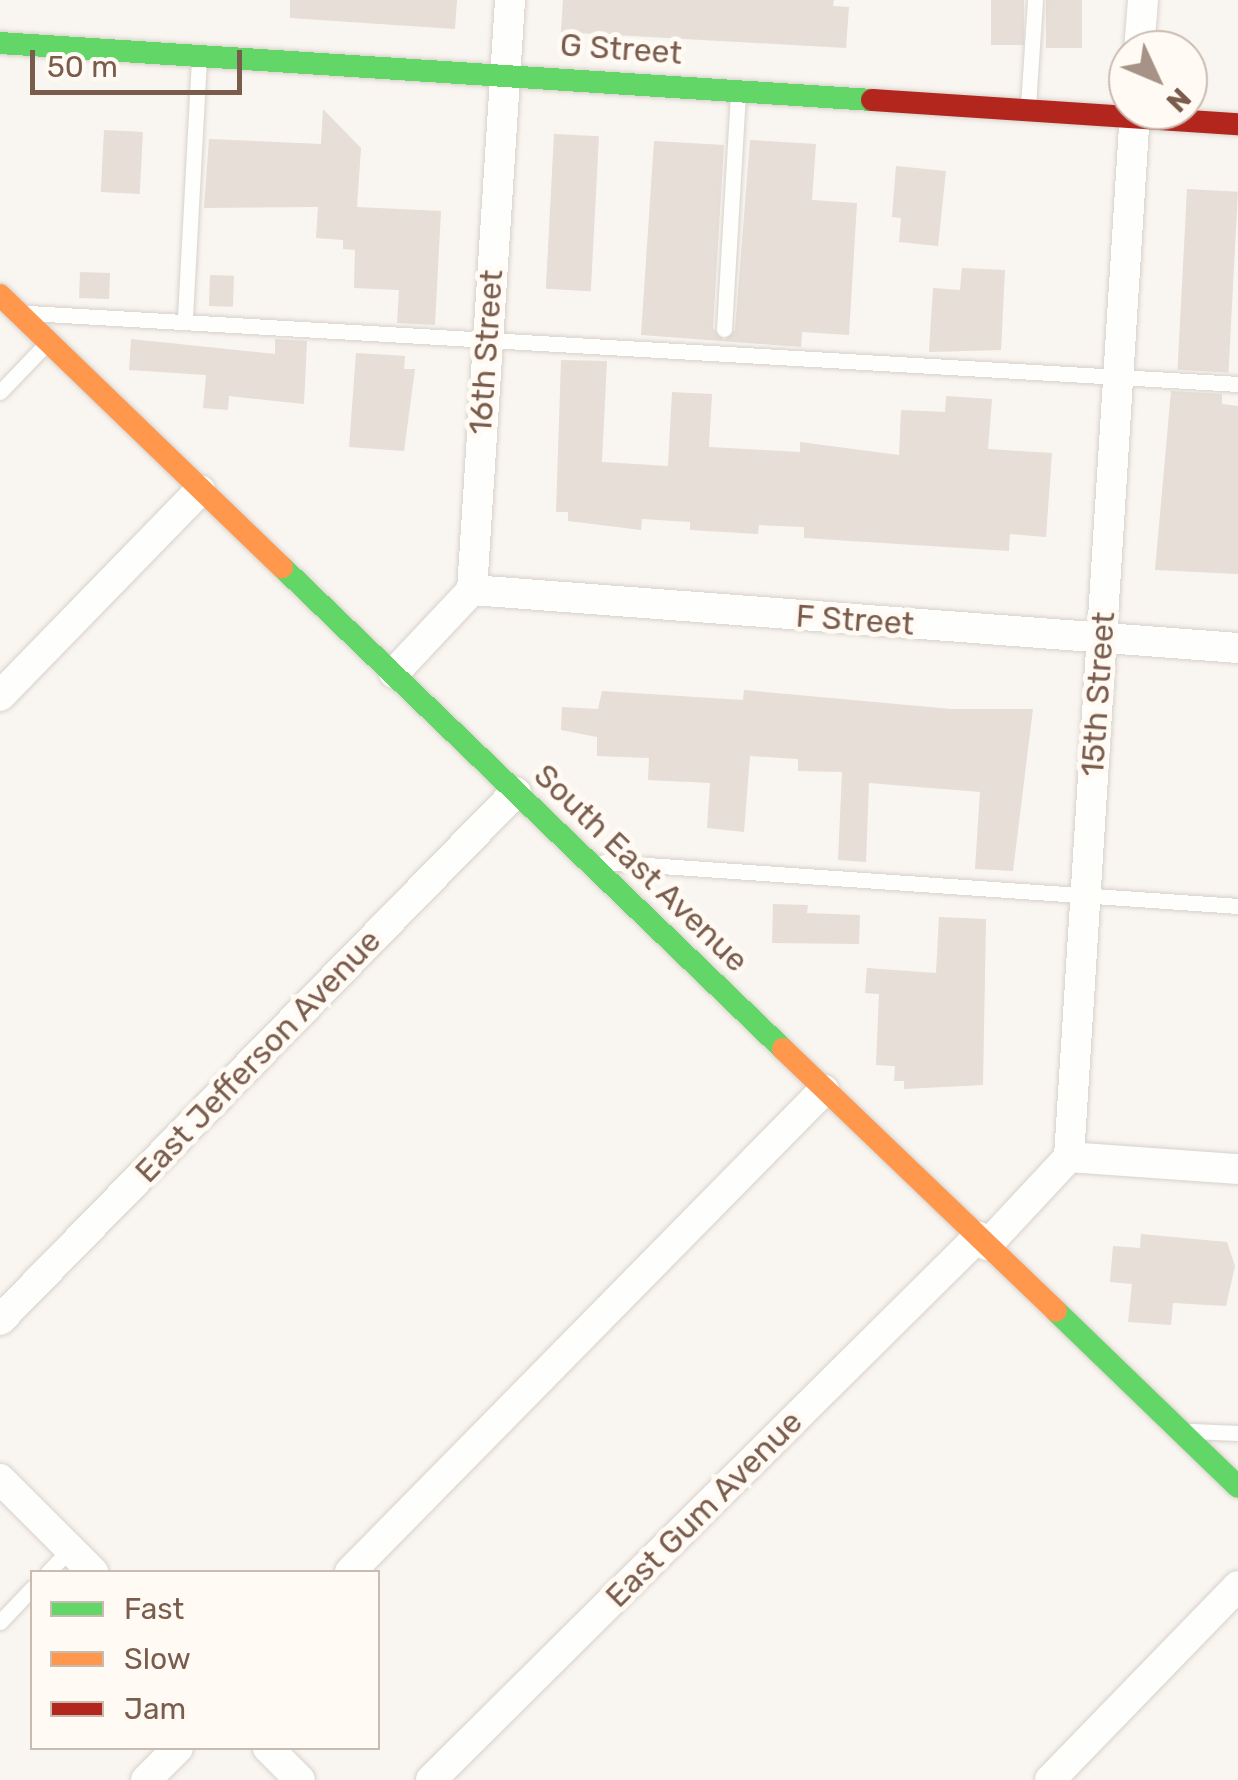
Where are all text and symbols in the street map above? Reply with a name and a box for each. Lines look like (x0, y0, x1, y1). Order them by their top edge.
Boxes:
street label: G Street (559, 26, 683, 72)
scale bar (35, 30, 248, 92)
north arrow (1108, 30, 1208, 130)
text: 50 m (47, 49, 118, 85)
text: N (1160, 81, 1197, 118)
street label: 16th Street (461, 268, 511, 436)
street label: F Street (794, 597, 916, 643)
street label: 15th Street (1073, 610, 1123, 778)
street label: South East Avenue (526, 756, 756, 980)
street label: East Jefferson Avenue (127, 921, 389, 1191)
street label: East Gum Avenue (597, 1402, 811, 1616)
legend (30, 1570, 380, 1750)
text: Fast (124, 1591, 184, 1627)
text: Slow (124, 1641, 191, 1677)
text: Jam (124, 1691, 186, 1727)

